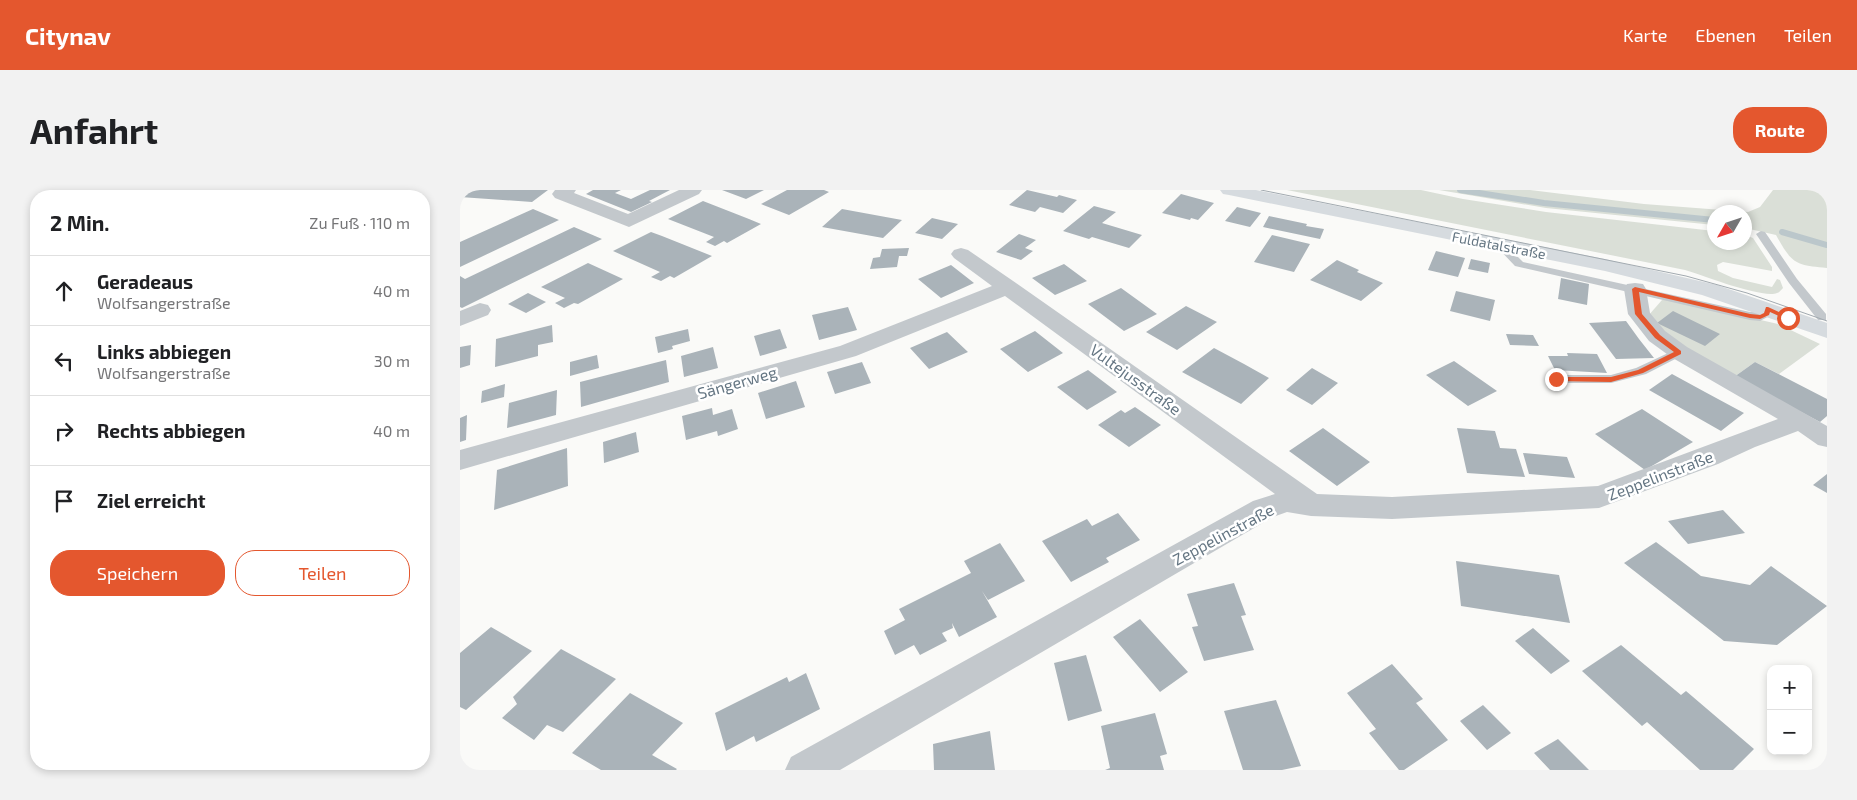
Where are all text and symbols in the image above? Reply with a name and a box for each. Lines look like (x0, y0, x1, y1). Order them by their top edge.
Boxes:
text: Citynav (25, 21, 111, 50)
text: Karte (1623, 24, 1667, 46)
text: Ebenen (1695, 24, 1756, 46)
text: Teilen (1784, 24, 1832, 46)
button: Route (1733, 107, 1827, 153)
text: Anfahrt (30, 109, 158, 151)
north arrow (1707, 205, 1752, 250)
text: 2 Min. (50, 210, 110, 235)
text: Zu Fuß · 110 m (309, 213, 410, 232)
street label: Fuldatalstraße (1451, 228, 1547, 262)
text: Geradeaus (97, 270, 193, 293)
icon: ahead (50, 277, 78, 305)
text: 40 m (373, 281, 410, 300)
text: Wolfsangerstraße (97, 293, 231, 312)
route start (1777, 307, 1800, 330)
text: Links abbiegen (97, 340, 231, 363)
street label: Vultejusstraße (1086, 340, 1185, 419)
icon: left (50, 347, 78, 375)
text: 30 m (374, 351, 410, 370)
street label: Sängerweg (695, 362, 779, 402)
text: Wolfsangerstraße (97, 363, 231, 382)
route end (1545, 368, 1568, 391)
icon: right (50, 417, 78, 445)
text: Rechts abbiegen (97, 419, 245, 442)
text: 40 m (373, 421, 410, 440)
street label: Zeppelinstraße (1604, 446, 1716, 504)
icon: arrive (50, 487, 78, 515)
text: Ziel erreicht (97, 489, 206, 512)
street label: Zeppelinstraße (1169, 499, 1277, 569)
button: Speichern (50, 550, 225, 596)
button: Teilen (235, 550, 410, 596)
map controls (1767, 665, 1812, 755)
button: + (1767, 665, 1812, 710)
button: − (1767, 710, 1812, 755)

